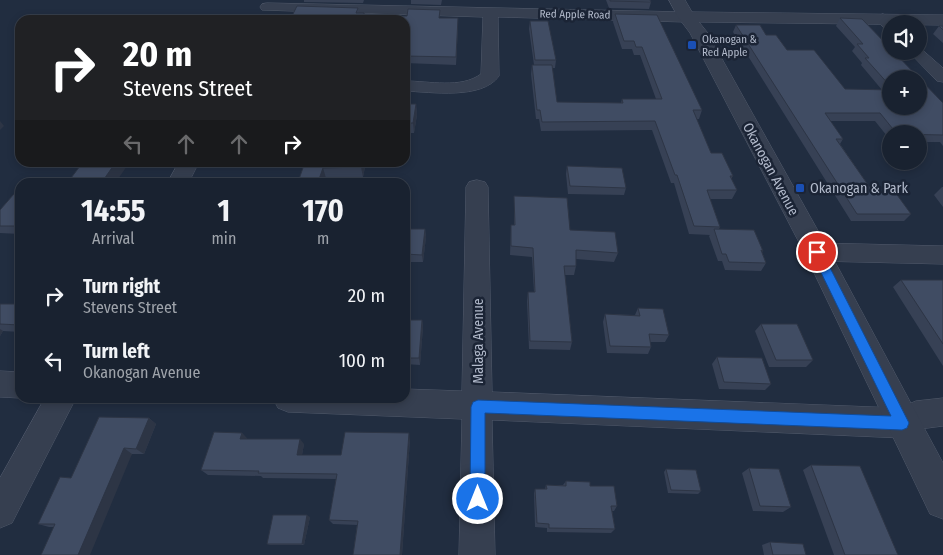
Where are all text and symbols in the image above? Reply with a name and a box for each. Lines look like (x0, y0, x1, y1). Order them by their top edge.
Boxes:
street label: Red Apple Road (539, 7, 611, 22)
map controls (882, 15, 927, 170)
button: sound (882, 15, 927, 60)
text: 20 m (123, 33, 192, 75)
place label: Okanogan & Red Apple (702, 33, 757, 59)
icon: right (40, 35, 105, 100)
marker: Okanogan & Red Apple (686, 39, 698, 51)
button: + (882, 70, 927, 115)
text: Stevens Street (123, 75, 252, 102)
street label: Okanogan Avenue (739, 120, 802, 219)
button: − (882, 125, 927, 170)
icon: left (119, 130, 147, 158)
icon: ahead (172, 130, 200, 158)
icon: ahead (225, 130, 253, 158)
icon: right (278, 130, 306, 158)
place label: Okanogan & Park (810, 180, 908, 197)
marker: Okanogan & Park (794, 182, 806, 194)
text: 14:55 (81, 193, 146, 229)
text: 1 (218, 193, 230, 229)
text: 170 (302, 193, 344, 229)
text: Arrival (92, 229, 134, 248)
text: min (212, 229, 236, 248)
text: m (317, 229, 329, 248)
pin (796, 231, 838, 273)
icon: arrive (803, 238, 831, 266)
text: Turn right (83, 275, 160, 298)
icon: right (40, 282, 68, 310)
text: 20 m (348, 284, 385, 307)
text: Stevens Street (83, 298, 177, 317)
street label: Malaga Avenue (470, 298, 487, 384)
text: Turn left (83, 340, 150, 363)
icon: left (40, 347, 68, 375)
text: 100 m (339, 349, 385, 372)
text: Okanogan Avenue (83, 363, 200, 382)
position arrow (451, 472, 503, 524)

